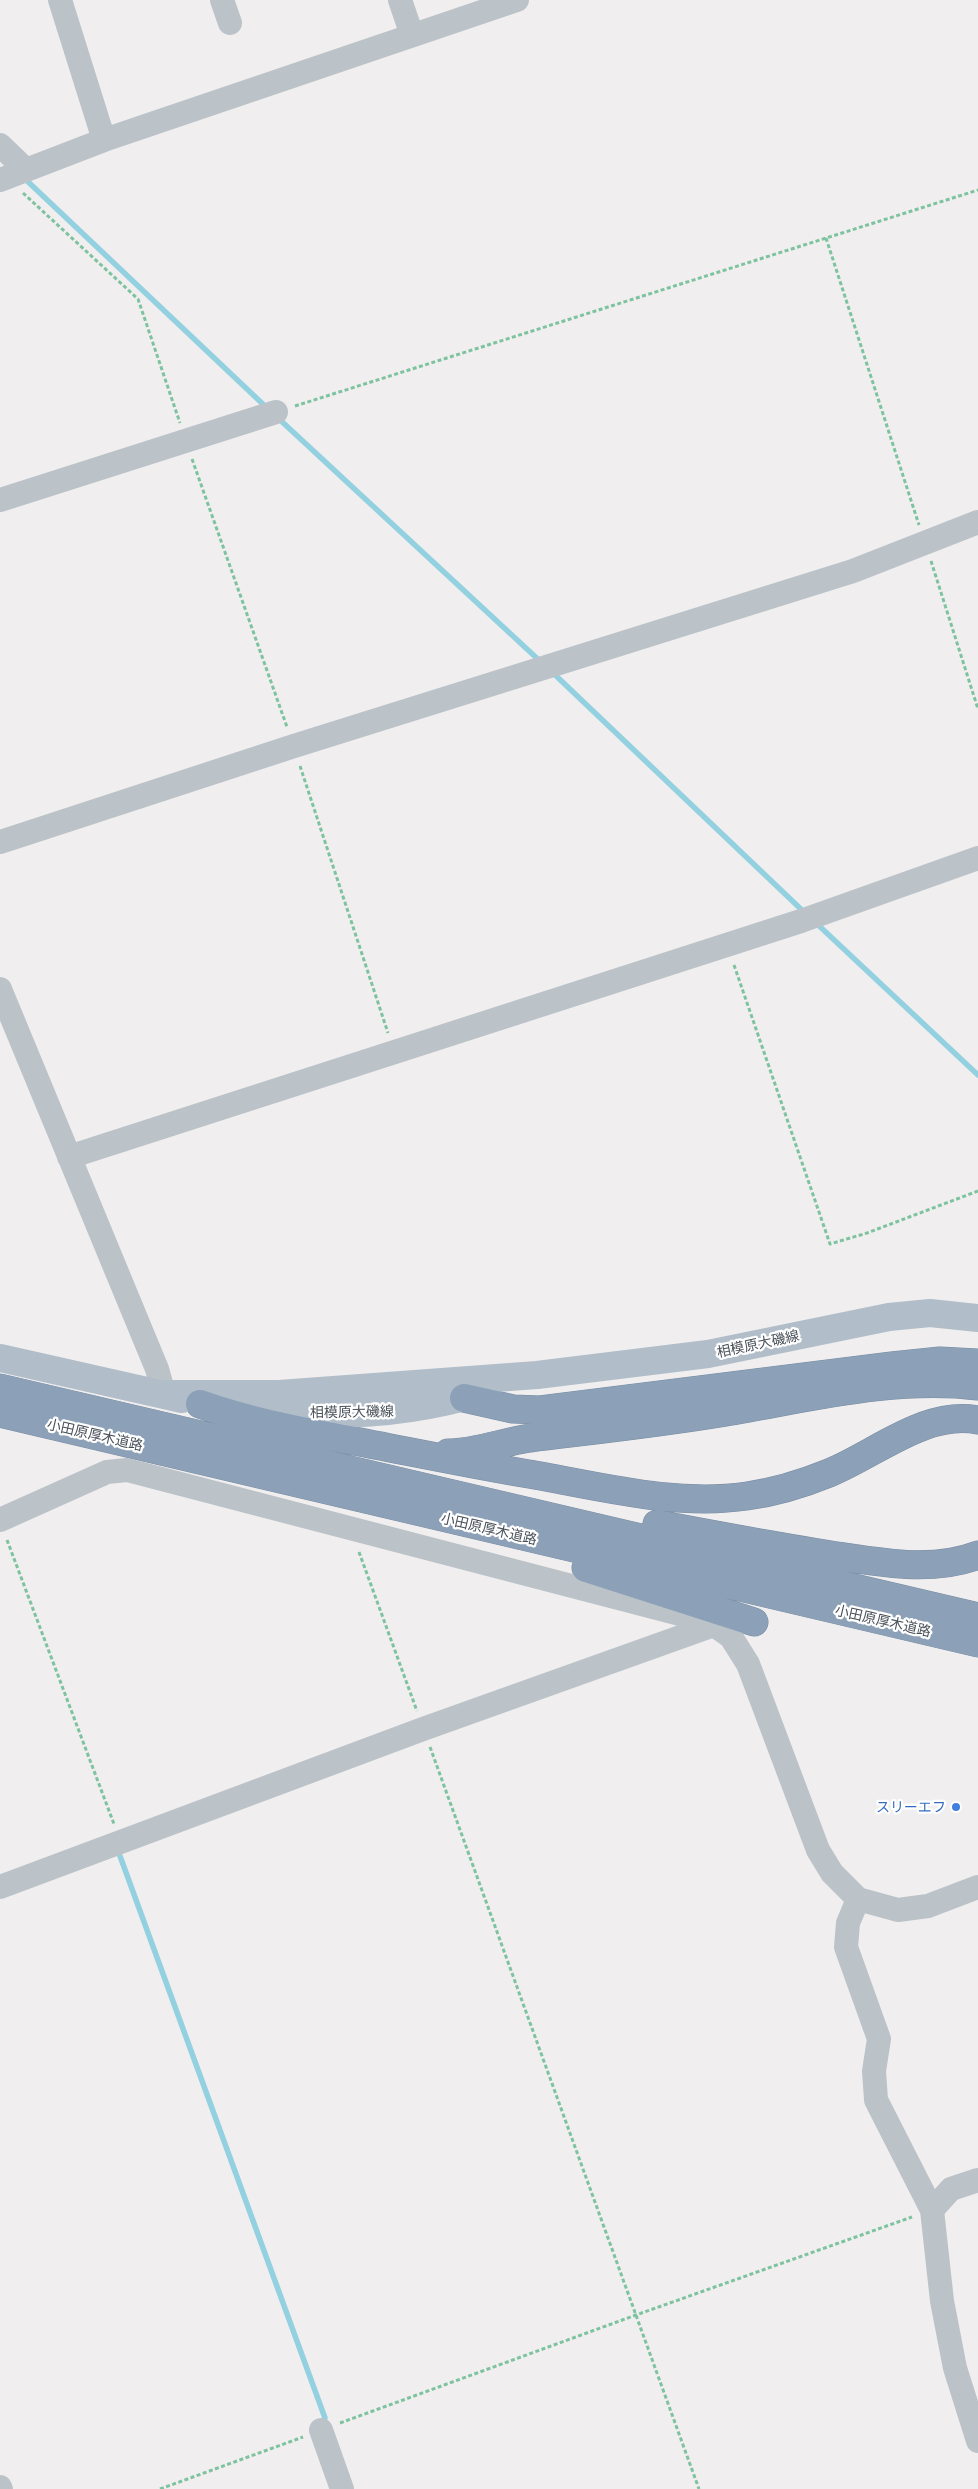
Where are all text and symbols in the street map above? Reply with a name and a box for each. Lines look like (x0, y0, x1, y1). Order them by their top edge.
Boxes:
street label: 相模原大磯線 (715, 1327, 801, 1361)
street label: 相模原大磯線 (310, 1403, 394, 1421)
street label: 小田原厚木道路 (45, 1416, 145, 1454)
street label: 小田原厚木道路 (439, 1510, 539, 1548)
street label: 小田原厚木道路 (833, 1602, 933, 1640)
place label: スリーエフ (876, 1799, 946, 1815)
marker: スリーエフ (950, 1801, 962, 1813)

